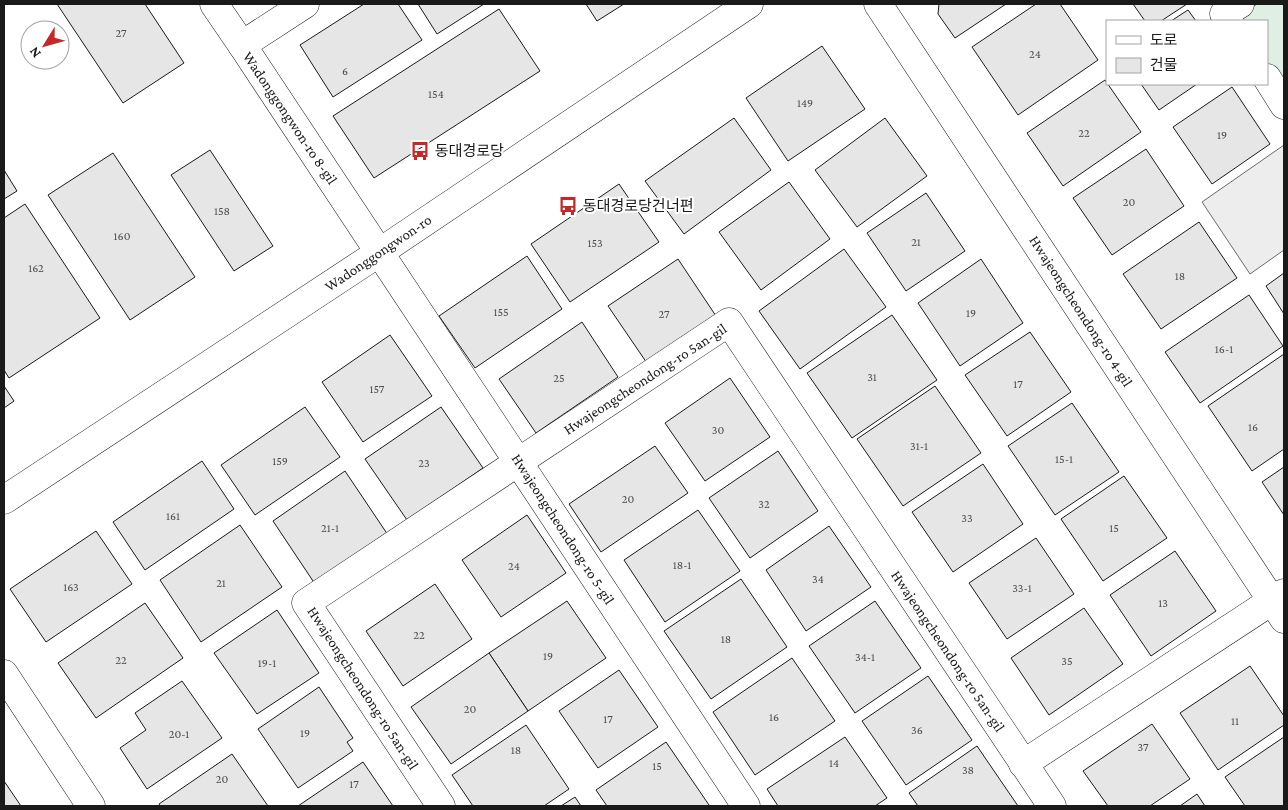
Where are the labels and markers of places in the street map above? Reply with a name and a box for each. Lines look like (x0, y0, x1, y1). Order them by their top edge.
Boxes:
bus stop icon: 동대경로당 (409, 140, 431, 162)
place label: 동대경로당 (435, 143, 504, 159)
bus stop icon: 동대경로당건너편 (557, 195, 579, 217)
place label: 동대경로당건너편 (583, 198, 693, 214)

